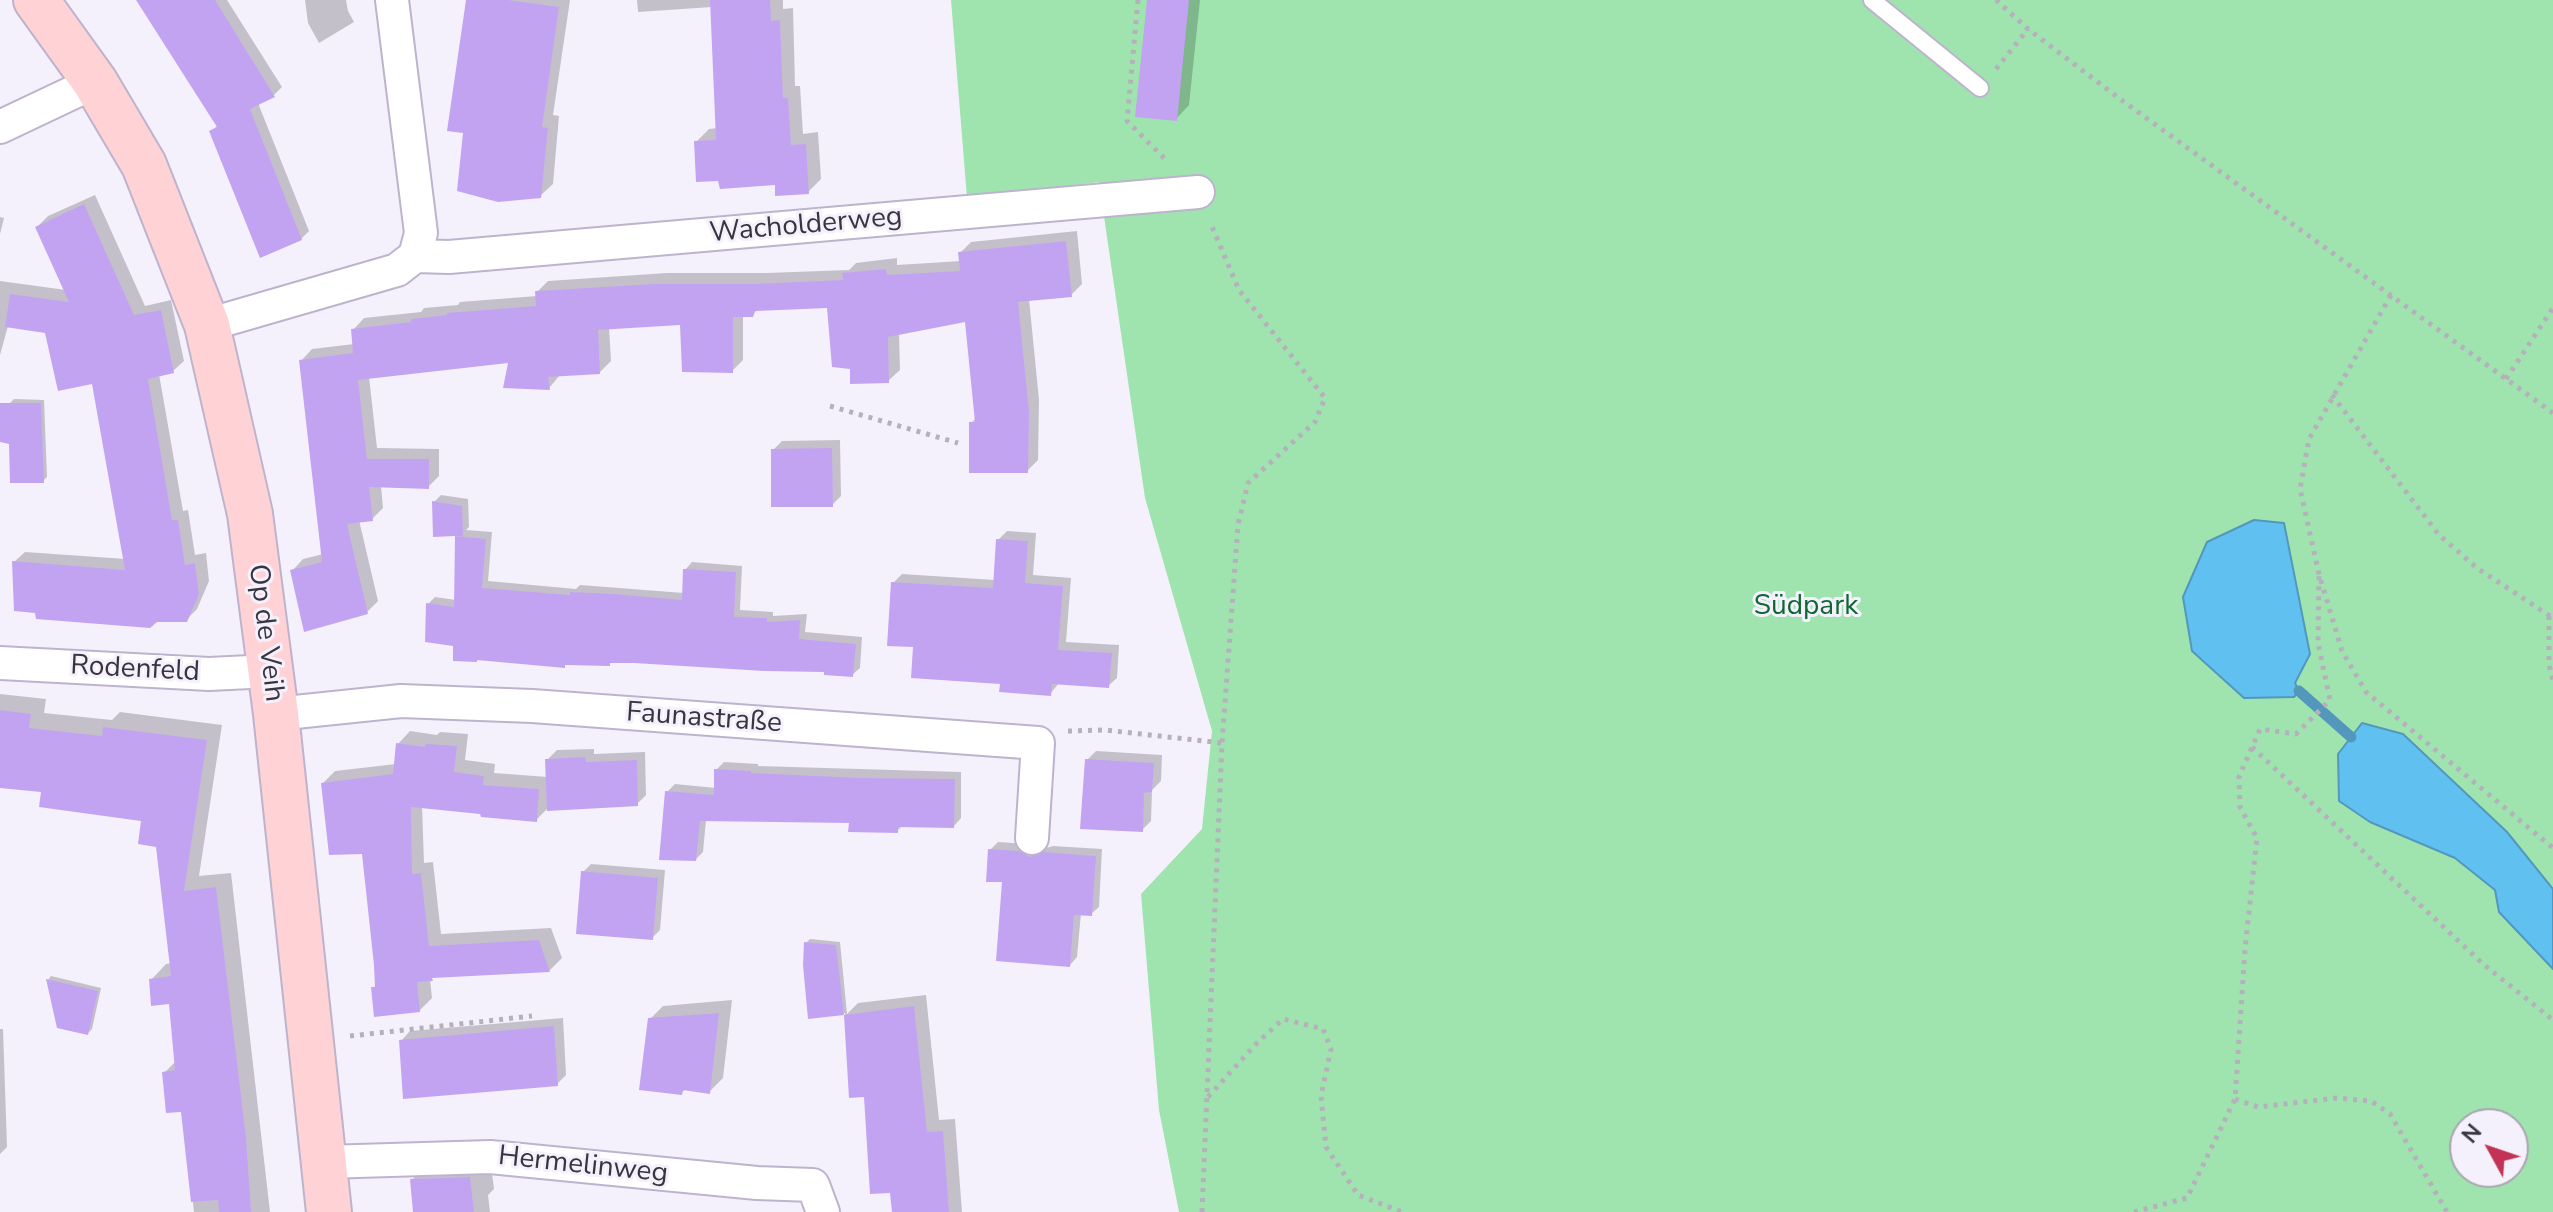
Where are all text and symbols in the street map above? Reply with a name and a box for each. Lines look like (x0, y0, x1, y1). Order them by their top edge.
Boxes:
street label: Wacholderweg (708, 201, 904, 251)
street label: Op de Veih (240, 562, 290, 704)
park label: Südpark (1754, 590, 1858, 624)
street label: Rodenfeld (70, 650, 200, 690)
street label: Faunastraße (625, 697, 783, 741)
north arrow (2449, 1108, 2529, 1188)
text: N (2455, 1118, 2489, 1150)
street label: Hermelinweg (497, 1140, 669, 1192)

